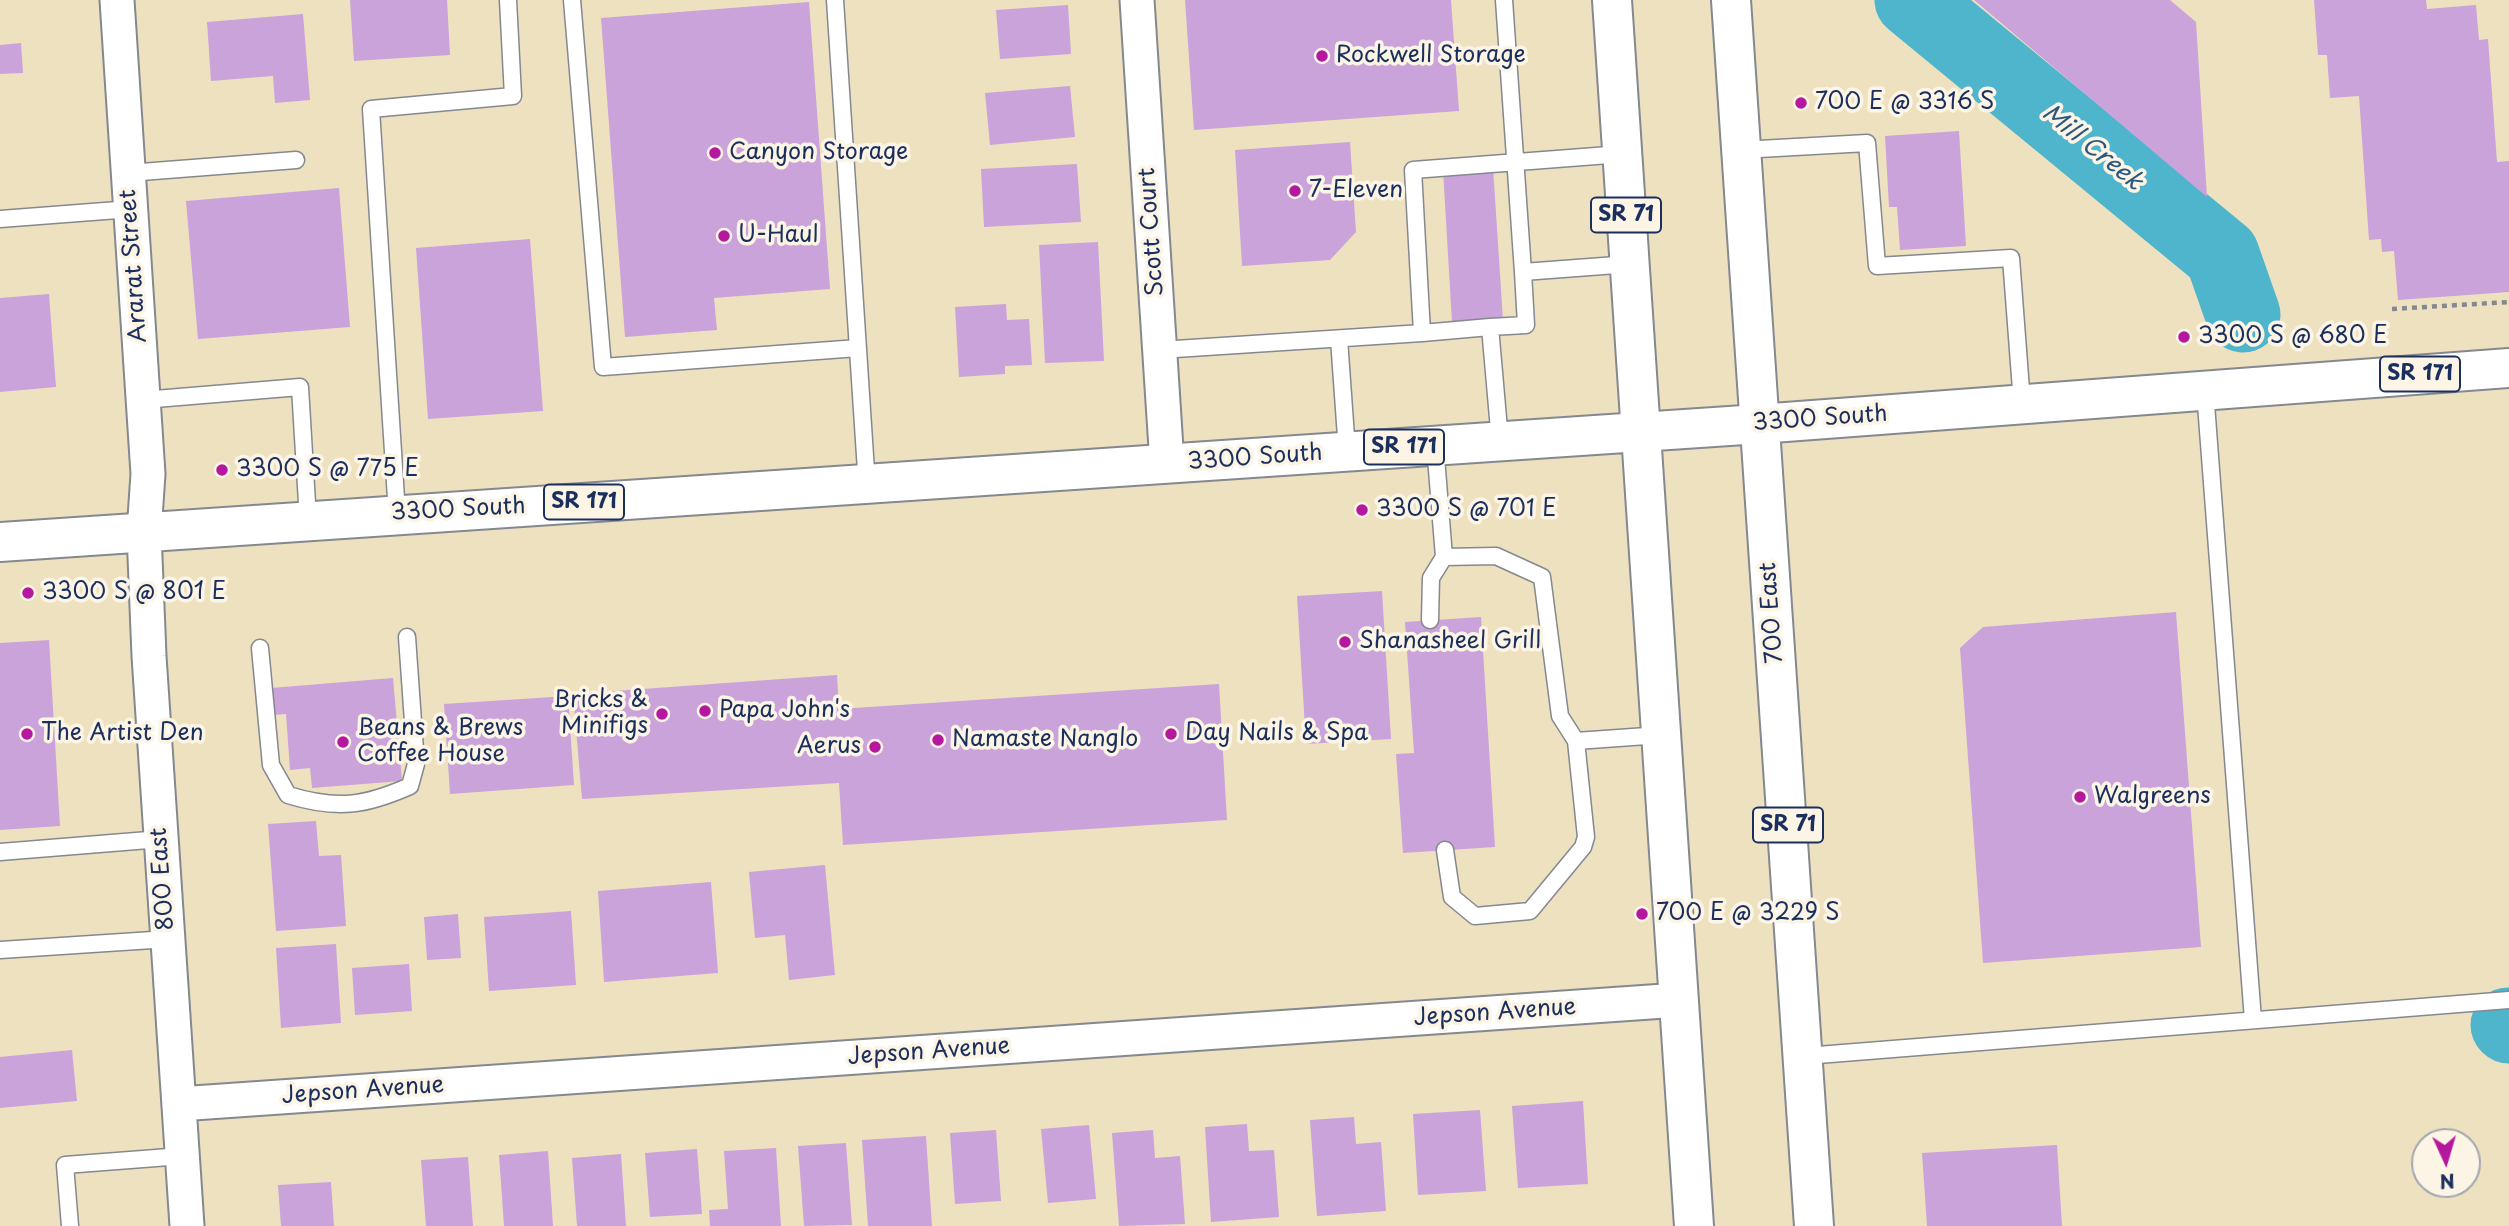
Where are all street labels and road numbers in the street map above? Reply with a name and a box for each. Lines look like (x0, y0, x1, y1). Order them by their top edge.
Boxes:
street label: Scott Court (1134, 167, 1170, 297)
street label: Ararat Street (115, 188, 153, 344)
road number: SR 71 (1591, 198, 1661, 232)
road number: SR 171 (2380, 356, 2460, 392)
street label: 3300 South (1752, 401, 1888, 437)
road number: SR 171 (1364, 430, 1444, 464)
street label: 3300 South (1187, 440, 1323, 476)
road number: SR 171 (544, 484, 624, 520)
street label: 3300 South (390, 493, 526, 527)
street label: 700 East (1755, 561, 1789, 665)
road number: SR 71 (1753, 808, 1823, 842)
street label: 800 East (146, 826, 180, 932)
street label: Jepson Avenue (1413, 994, 1577, 1032)
street label: Jepson Avenue (847, 1033, 1011, 1071)
street label: Jepson Avenue (281, 1072, 445, 1110)

